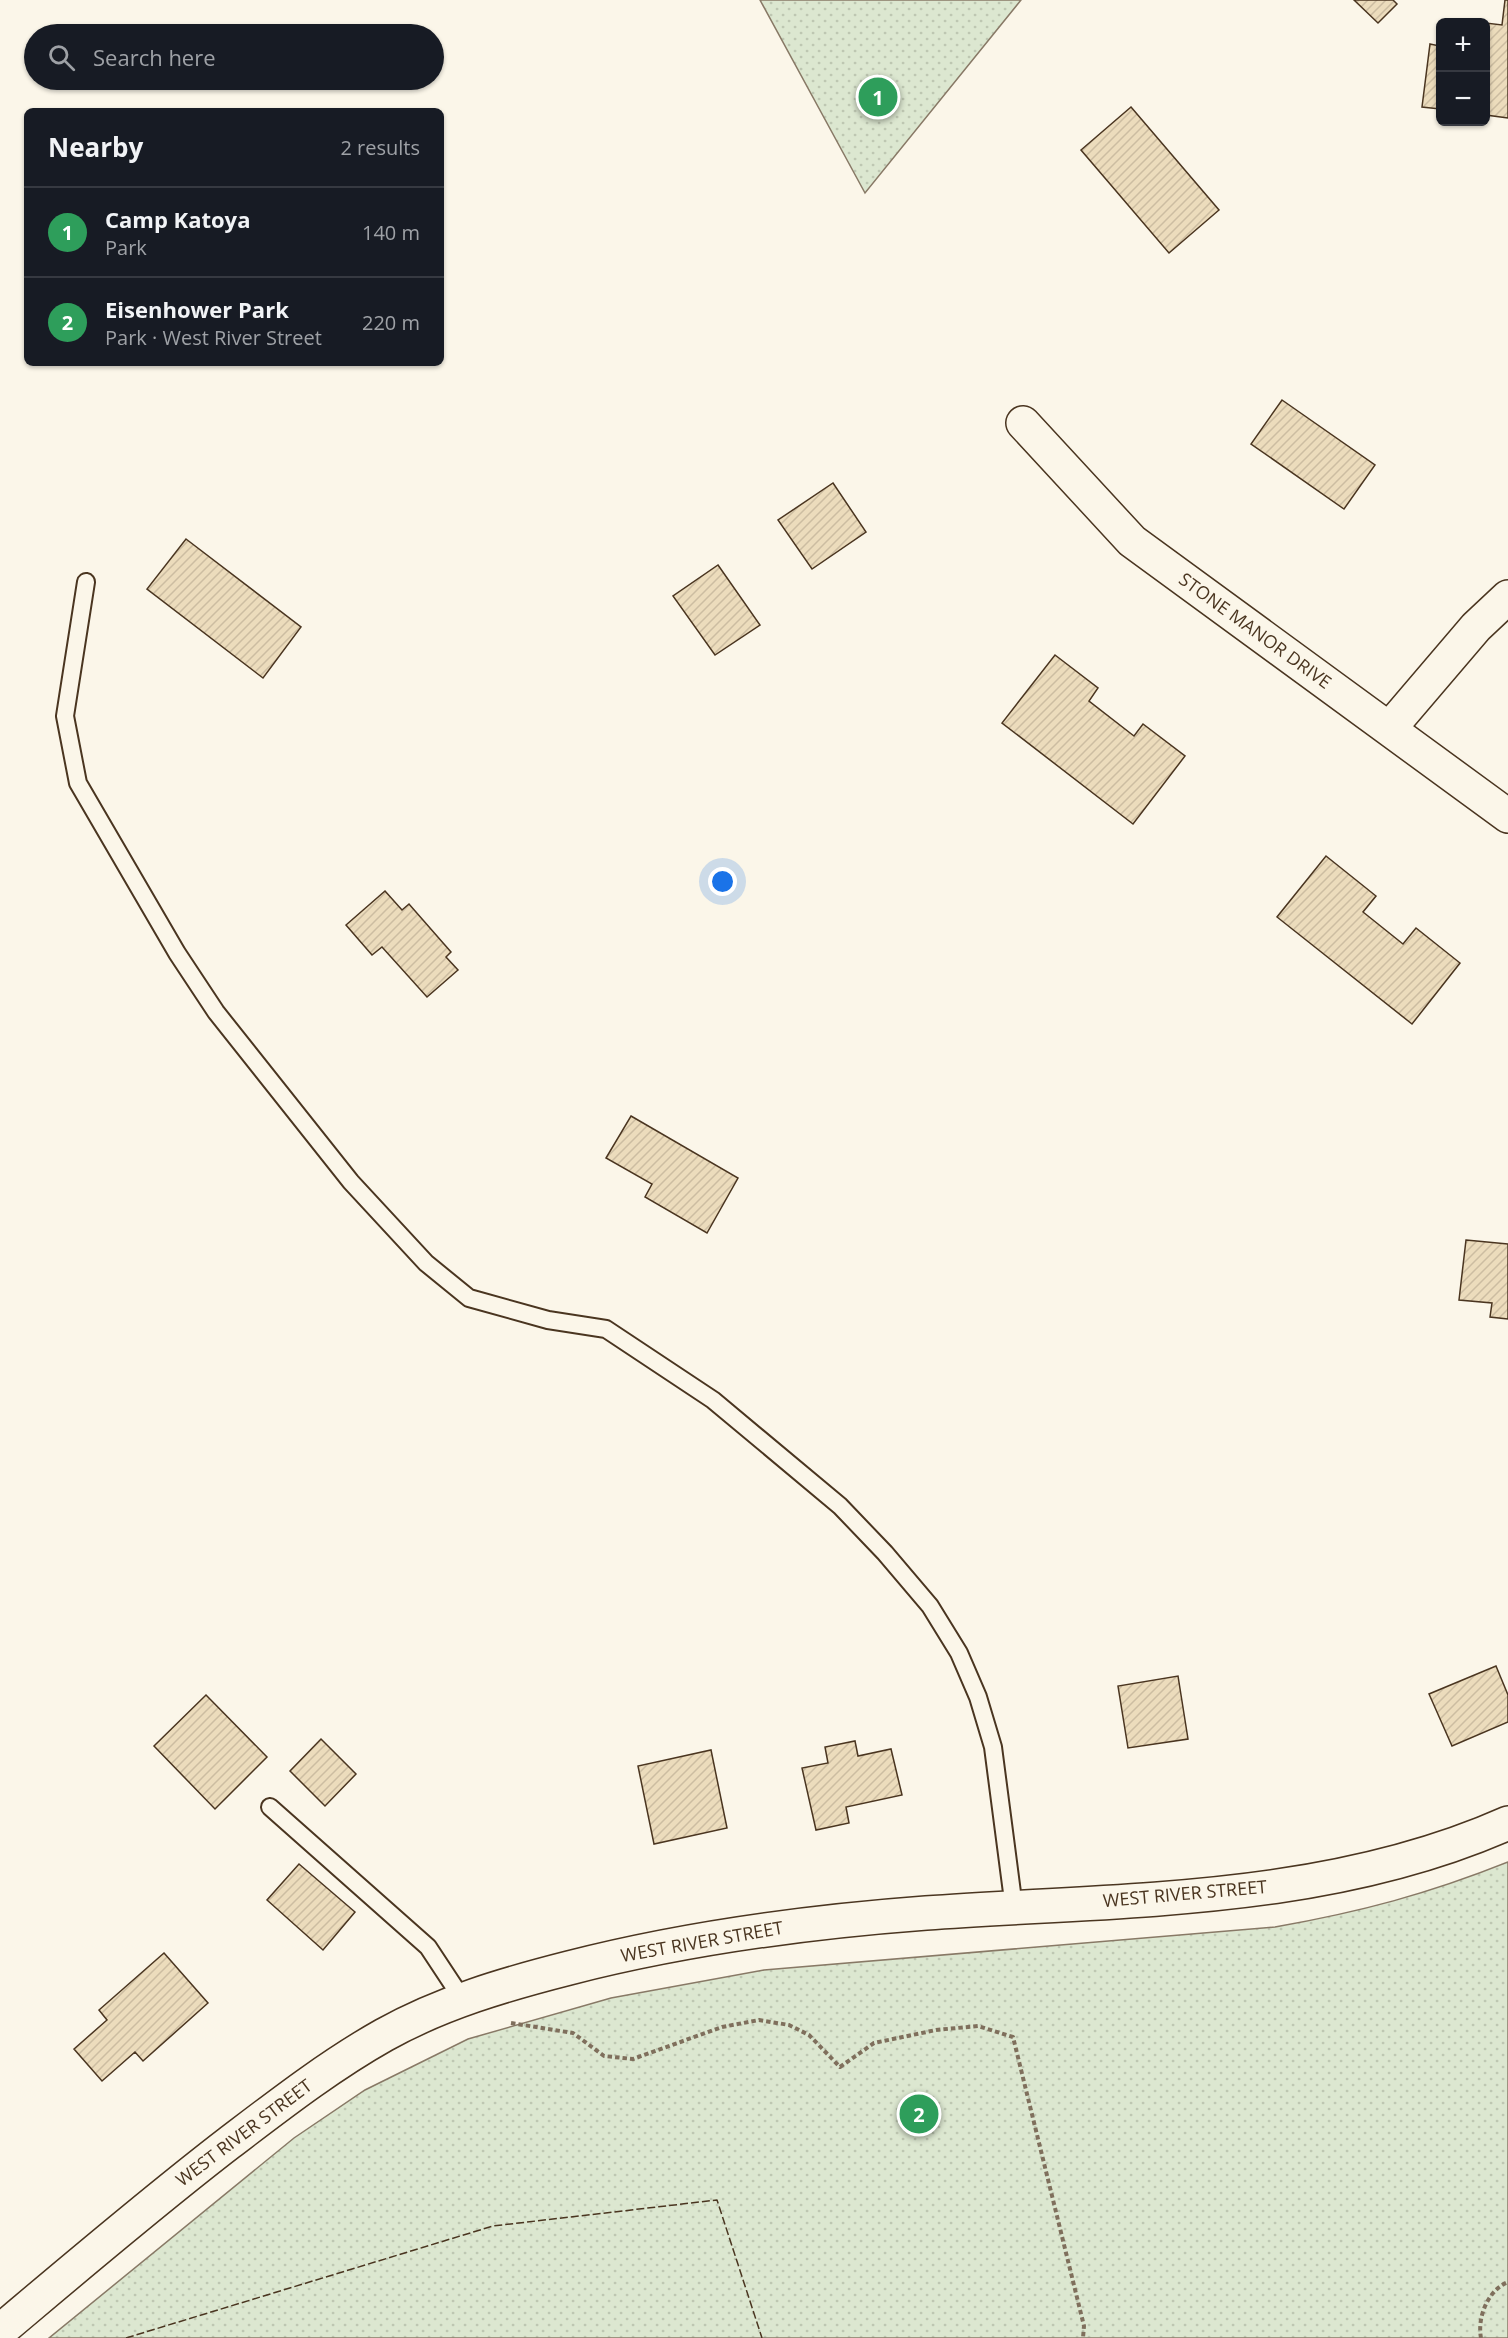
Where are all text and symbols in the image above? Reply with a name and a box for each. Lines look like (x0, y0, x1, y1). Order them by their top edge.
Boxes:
map controls (1436, 18, 1490, 126)
button: + (1436, 18, 1490, 72)
search box (24, 24, 444, 90)
icon: search (45, 41, 78, 74)
text: Search here (93, 42, 216, 72)
button: − (1436, 72, 1490, 126)
pin: 1 (858, 74, 898, 120)
text: Nearby (48, 129, 143, 165)
text: 2 results (340, 134, 420, 161)
text: Camp Katoya (105, 204, 250, 234)
text: 1 (62, 219, 73, 246)
text: 140 m (362, 219, 420, 246)
text: Park (105, 234, 147, 261)
text: Eisenhower Park (105, 294, 289, 324)
text: 2 (62, 309, 73, 336)
text: 220 m (362, 309, 420, 336)
text: Park · West River Street (105, 324, 322, 351)
street label: STONE MANOR DRIVE (1175, 567, 1337, 694)
your location (708, 867, 737, 896)
street label: WEST RIVER STREET (1102, 1874, 1268, 1912)
street label: WEST RIVER STREET (619, 1915, 785, 1967)
street label: WEST RIVER STREET (170, 2073, 316, 2191)
pin: 2 (900, 2092, 938, 2136)

